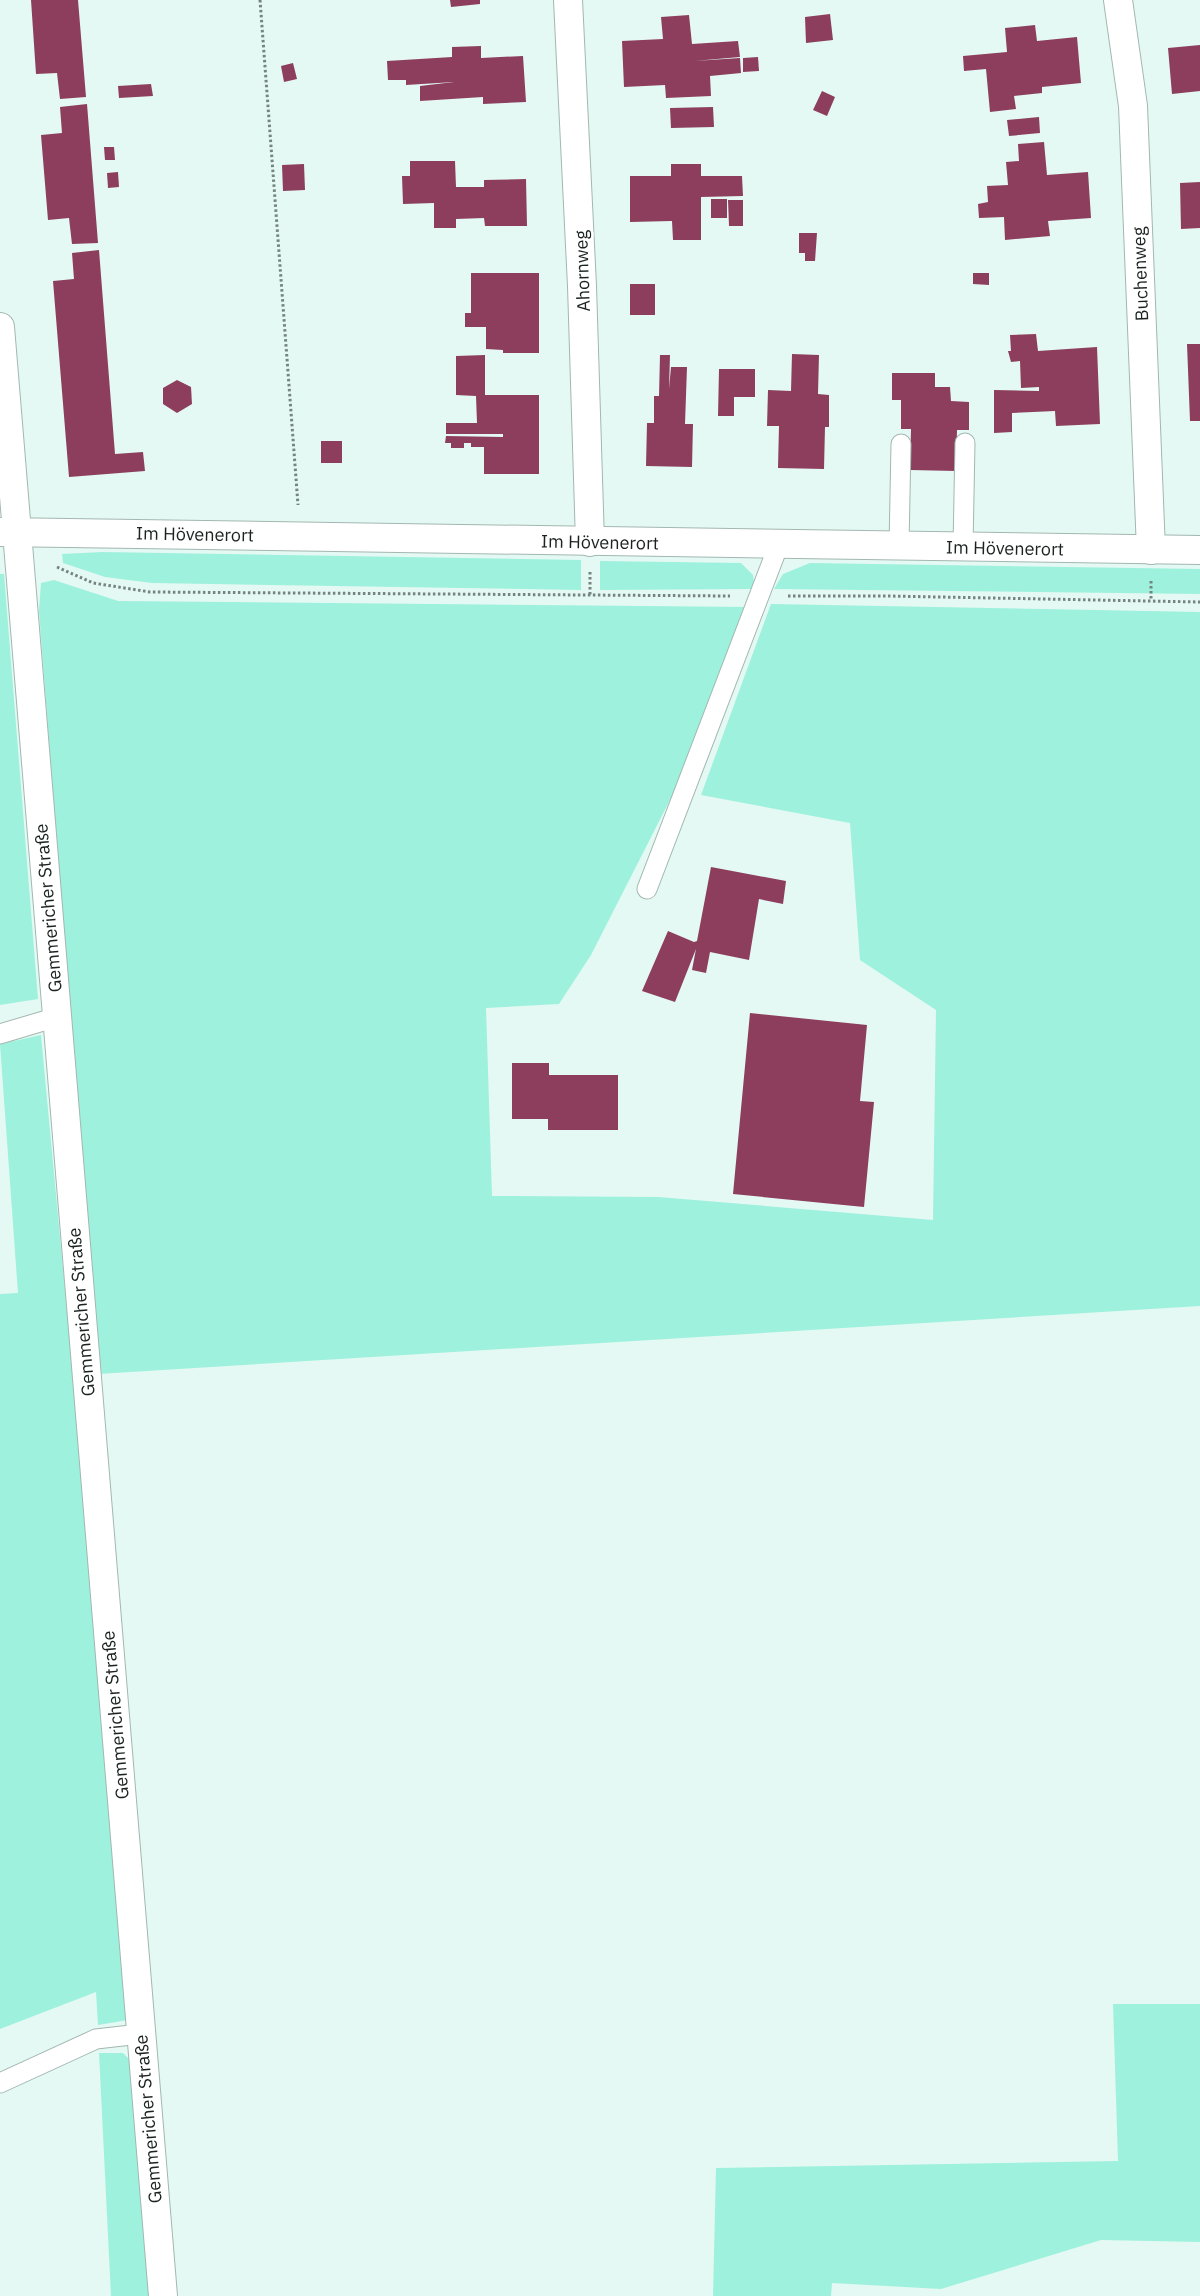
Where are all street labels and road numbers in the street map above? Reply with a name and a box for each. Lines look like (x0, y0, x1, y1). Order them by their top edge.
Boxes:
street label: Buchenweg (1127, 226, 1153, 322)
street label: Ahornweg (569, 229, 595, 312)
street label: Im Hövenerort (136, 521, 254, 547)
street label: Im Hövenerort (541, 529, 659, 555)
street label: Im Hövenerort (946, 535, 1064, 561)
street label: Gemmericher Straße (29, 823, 67, 993)
street label: Gemmericher Straße (62, 1227, 100, 1397)
street label: Gemmericher Straße (96, 1630, 134, 1800)
street label: Gemmericher Straße (129, 2034, 167, 2204)

